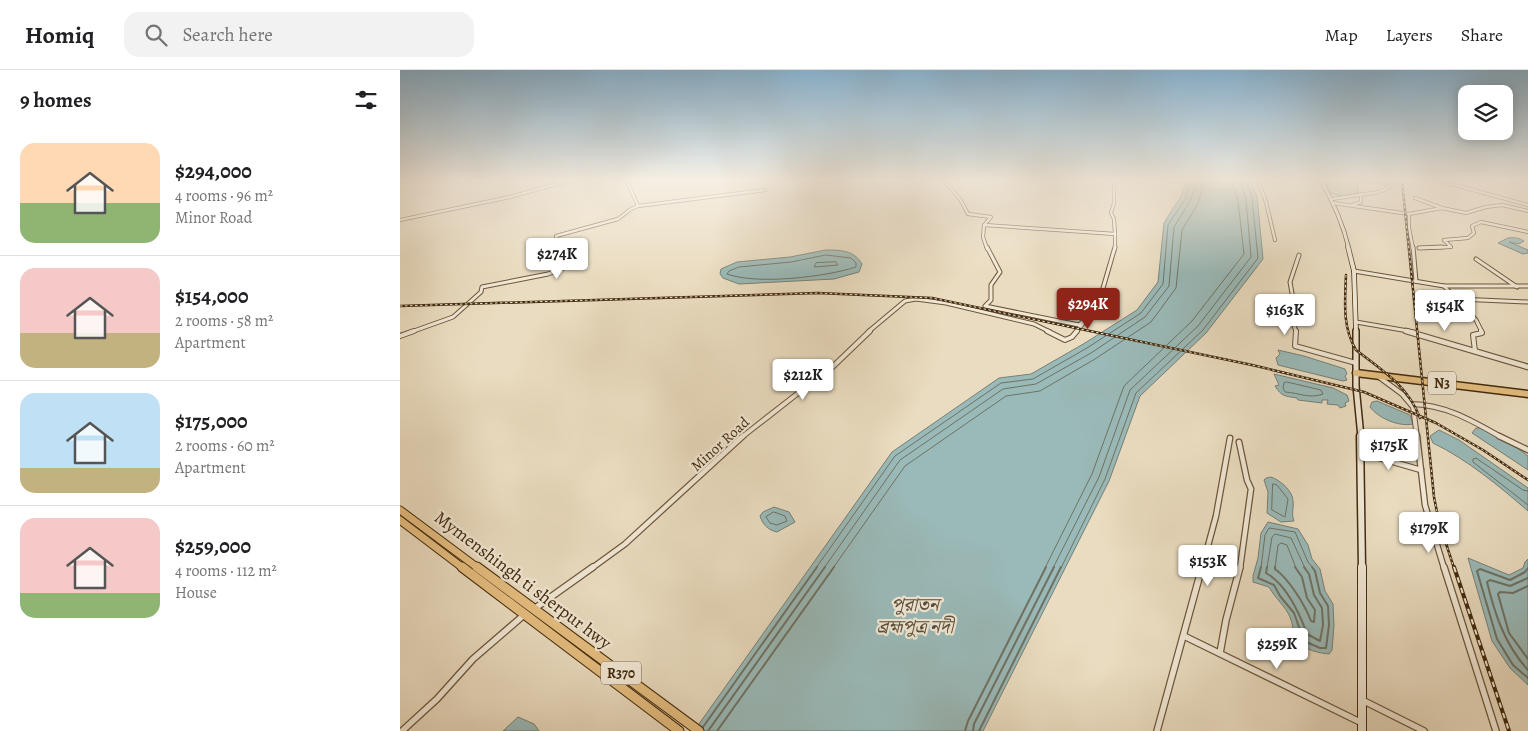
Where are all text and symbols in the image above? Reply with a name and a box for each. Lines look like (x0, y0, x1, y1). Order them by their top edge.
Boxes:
search box (124, 12, 474, 57)
text: Homiq (25, 19, 94, 51)
icon: search (142, 21, 170, 49)
text: Search here (182, 22, 273, 48)
text: Map (1325, 23, 1358, 47)
text: Layers (1386, 23, 1433, 47)
text: Share (1461, 23, 1503, 47)
map controls (1458, 85, 1513, 140)
button: layers (1458, 85, 1513, 140)
text: 9 homes (20, 86, 91, 114)
icon: filters (352, 86, 380, 114)
text: $294,000 (175, 157, 252, 185)
icon: home (60, 163, 120, 223)
text: 4 rooms · 96 m² (175, 185, 273, 207)
text: Minor Road (175, 207, 252, 229)
pin: $274K (522, 238, 592, 280)
text: $274K (537, 243, 577, 265)
text: $154,000 (175, 282, 248, 310)
icon: home (60, 288, 120, 348)
pin: $294K (1053, 288, 1123, 330)
pin: $154K (1410, 290, 1480, 332)
text: $294K (1068, 293, 1108, 315)
pin: $163K (1250, 294, 1320, 336)
text: $154K (1426, 295, 1464, 317)
text: $163K (1266, 299, 1304, 321)
text: 2 rooms · 58 m² (175, 310, 273, 332)
text: Apartment (175, 332, 246, 354)
pin: $212K (768, 358, 838, 401)
text: $212K (783, 364, 823, 386)
road number: N3 (1428, 372, 1456, 394)
text: $175,000 (175, 407, 248, 435)
street label: Minor Road (686, 412, 754, 476)
icon: home (60, 413, 120, 473)
pin: $175K (1354, 428, 1424, 471)
text: $175K (1370, 434, 1408, 456)
text: 2 rooms · 60 m² (175, 435, 275, 457)
text: Apartment (175, 457, 246, 479)
street label: Mymenshingh ti sherpur hwy (430, 505, 617, 655)
pin: $179K (1394, 512, 1464, 554)
text: $179K (1410, 517, 1448, 539)
text: $259,000 (175, 532, 251, 560)
icon: home (60, 538, 120, 598)
pin: $153K (1173, 544, 1243, 587)
text: $153K (1189, 550, 1227, 572)
text: 4 rooms · 112 m² (175, 560, 277, 582)
text: House (175, 582, 217, 604)
water label: পুরাতন ব্রহ্মপুত্র নদী (877, 592, 955, 640)
pin: $259K (1242, 628, 1312, 670)
text: $259K (1257, 633, 1297, 655)
road number: R370 (601, 662, 641, 684)

